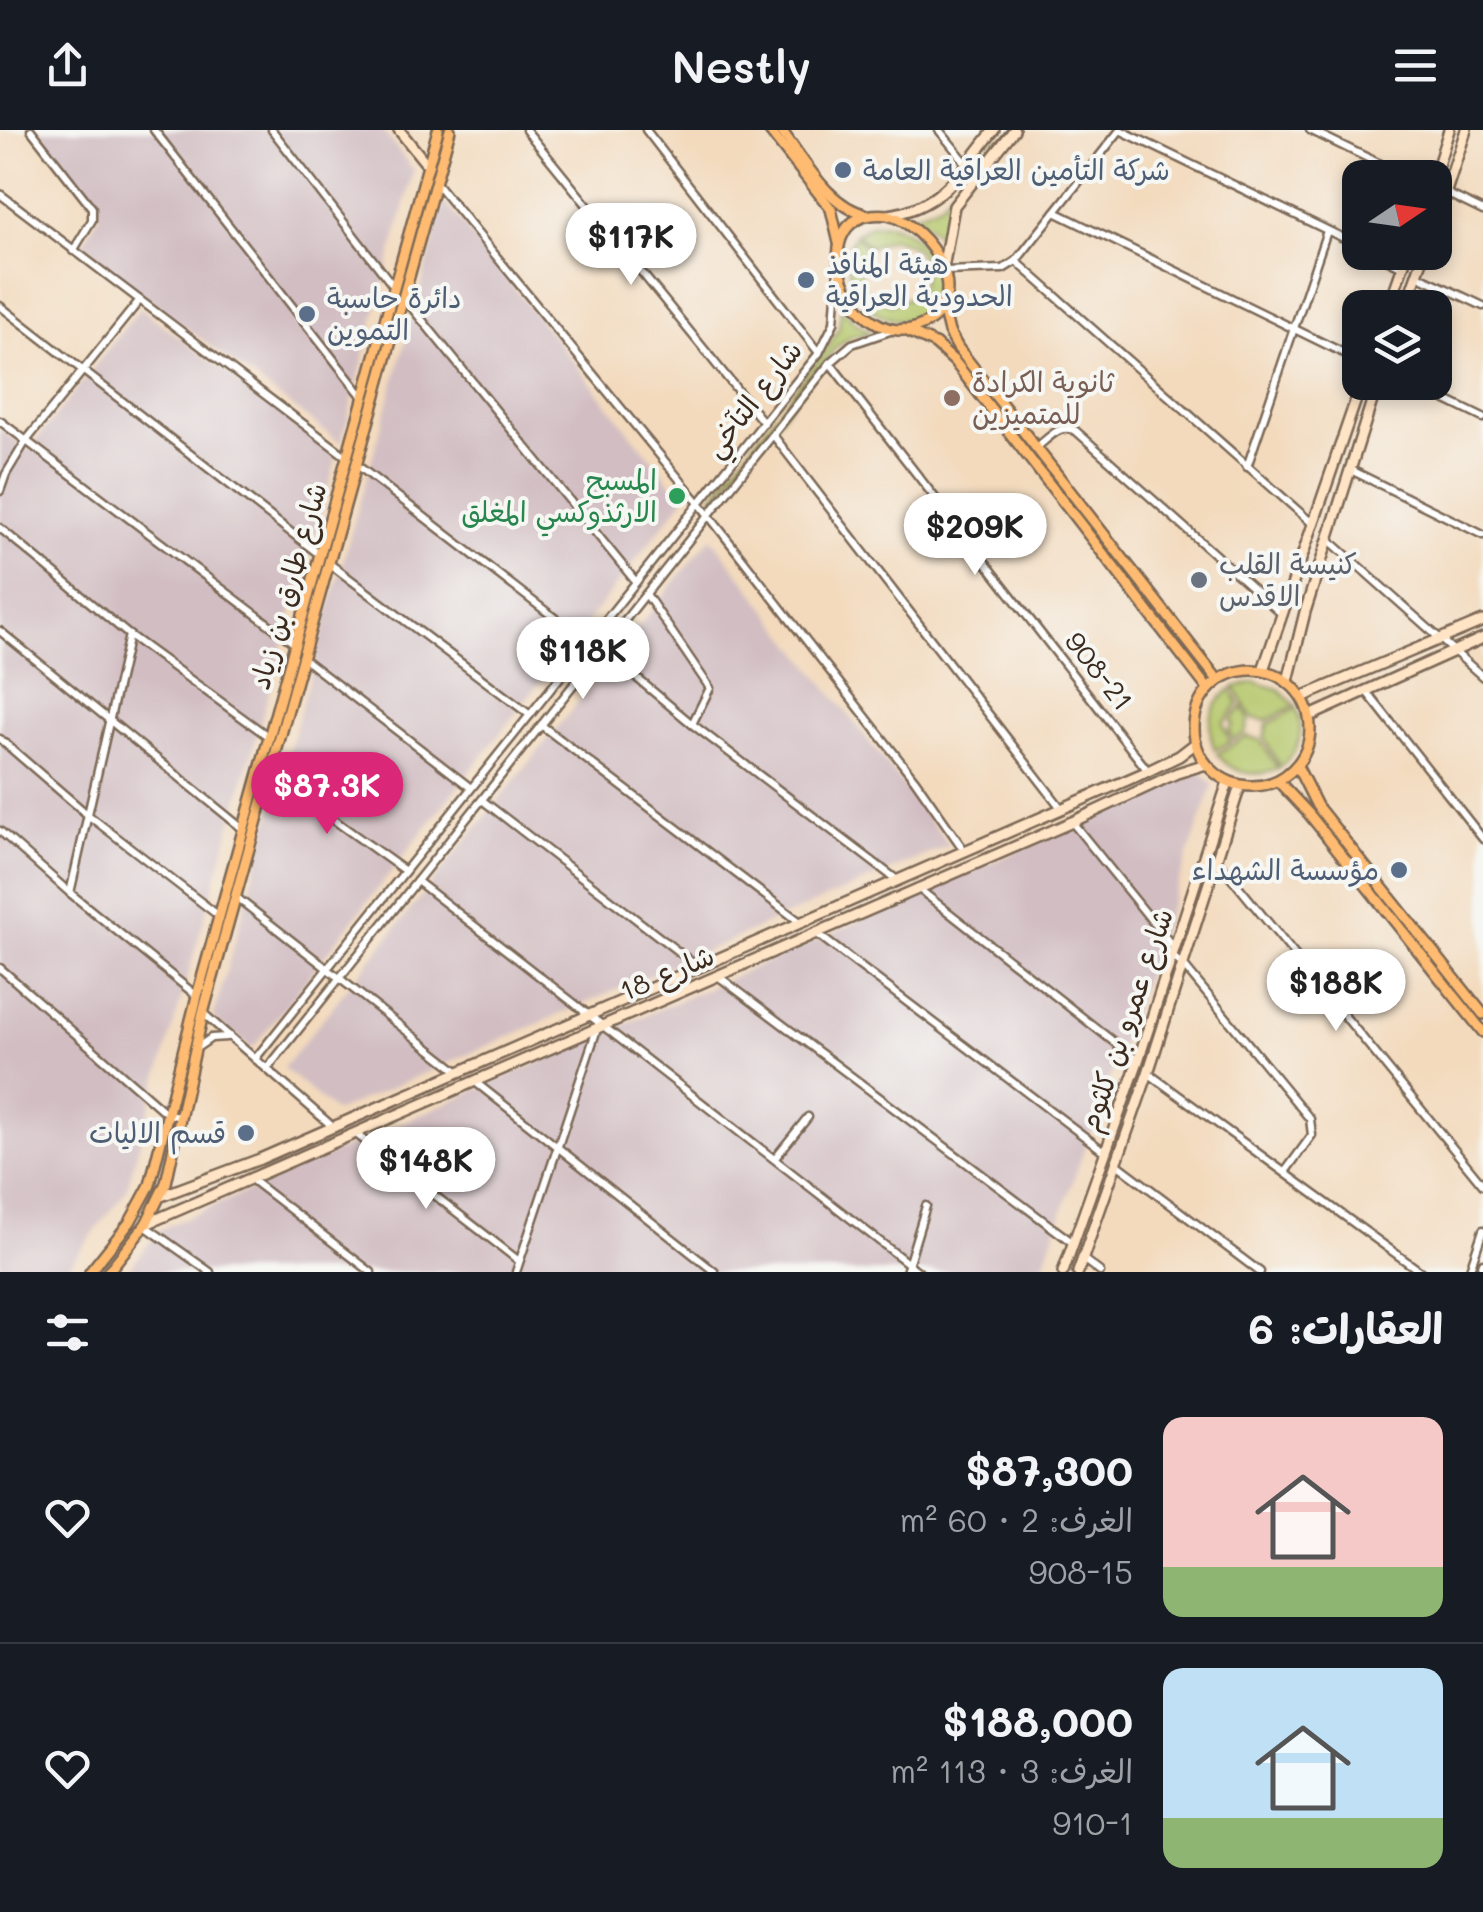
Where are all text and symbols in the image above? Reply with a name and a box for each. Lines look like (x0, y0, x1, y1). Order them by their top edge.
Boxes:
text: Nestly (672, 36, 811, 94)
icon: share (40, 38, 95, 93)
icon: menu (1388, 38, 1443, 93)
place label: شركة التأمين العراقية العامة (863, 151, 1170, 187)
marker: شركة التأمين العراقية العامة (832, 159, 854, 181)
north arrow (1342, 160, 1452, 270)
map controls (1342, 160, 1452, 400)
pin: $117K (561, 203, 701, 288)
text: $117K (587, 214, 675, 256)
place label: هيئة المنافذ الحدودية العراقية (826, 245, 1013, 313)
marker: هيئة المنافذ الحدودية العراقية (795, 269, 817, 291)
place label: دائرة حاسبة التموين (327, 279, 462, 348)
button: layers (1342, 290, 1452, 400)
marker: دائرة حاسبة التموين (296, 303, 318, 325)
street label: شارع التآخي (695, 333, 815, 469)
place label: ثانوية الكرادة للمتميزين (972, 363, 1115, 431)
marker: ثانوية الكرادة للمتميزين (941, 387, 963, 409)
place label: المسبح الارثذوكسي المغلق (461, 461, 657, 537)
street label: شارع طارق بن زياد (240, 478, 337, 694)
marker: المسبح الارثذوكسي المغلق (666, 485, 688, 507)
pin: $209K (905, 493, 1045, 578)
text: $209K (926, 504, 1024, 546)
place label: كنيسة القلب الاقدس (1219, 545, 1357, 613)
marker: كنيسة القلب الاقدس (1188, 569, 1210, 591)
pin: $118K (513, 617, 653, 702)
street label: 908-21 (1058, 624, 1142, 717)
text: $118K (538, 628, 628, 670)
pin: $87.3K (246, 752, 408, 837)
text: $87.3K (273, 763, 381, 805)
place label: مؤسسة الشهداء (1192, 851, 1379, 887)
marker: مؤسسة الشهداء (1388, 859, 1410, 881)
street label: شارع عمرو بن كلثوم (1070, 903, 1185, 1138)
street label: شارع 18 (614, 936, 720, 1011)
pin: $188K (1266, 949, 1406, 1034)
text: $188K (1289, 960, 1383, 1002)
place label: قسم الاليات (89, 1114, 226, 1155)
marker: قسم الاليات (235, 1122, 257, 1144)
pin: $148K (356, 1127, 496, 1212)
text: $148K (378, 1138, 474, 1180)
text: العقارات: 6 (1248, 1300, 1443, 1355)
icon: filters (40, 1305, 95, 1360)
text: $87,300 (966, 1442, 1133, 1497)
icon: home (1243, 1457, 1363, 1577)
icon: heart (40, 1490, 95, 1545)
text: الغرف: 2 · 60 m² (900, 1498, 1133, 1540)
text: 908-15 (1029, 1550, 1133, 1592)
text: $188,000 (942, 1693, 1133, 1748)
icon: home (1243, 1708, 1363, 1828)
icon: heart (40, 1741, 95, 1796)
text: الغرف: 3 · 113 m² (891, 1749, 1133, 1791)
text: 910-1 (1052, 1801, 1133, 1843)

